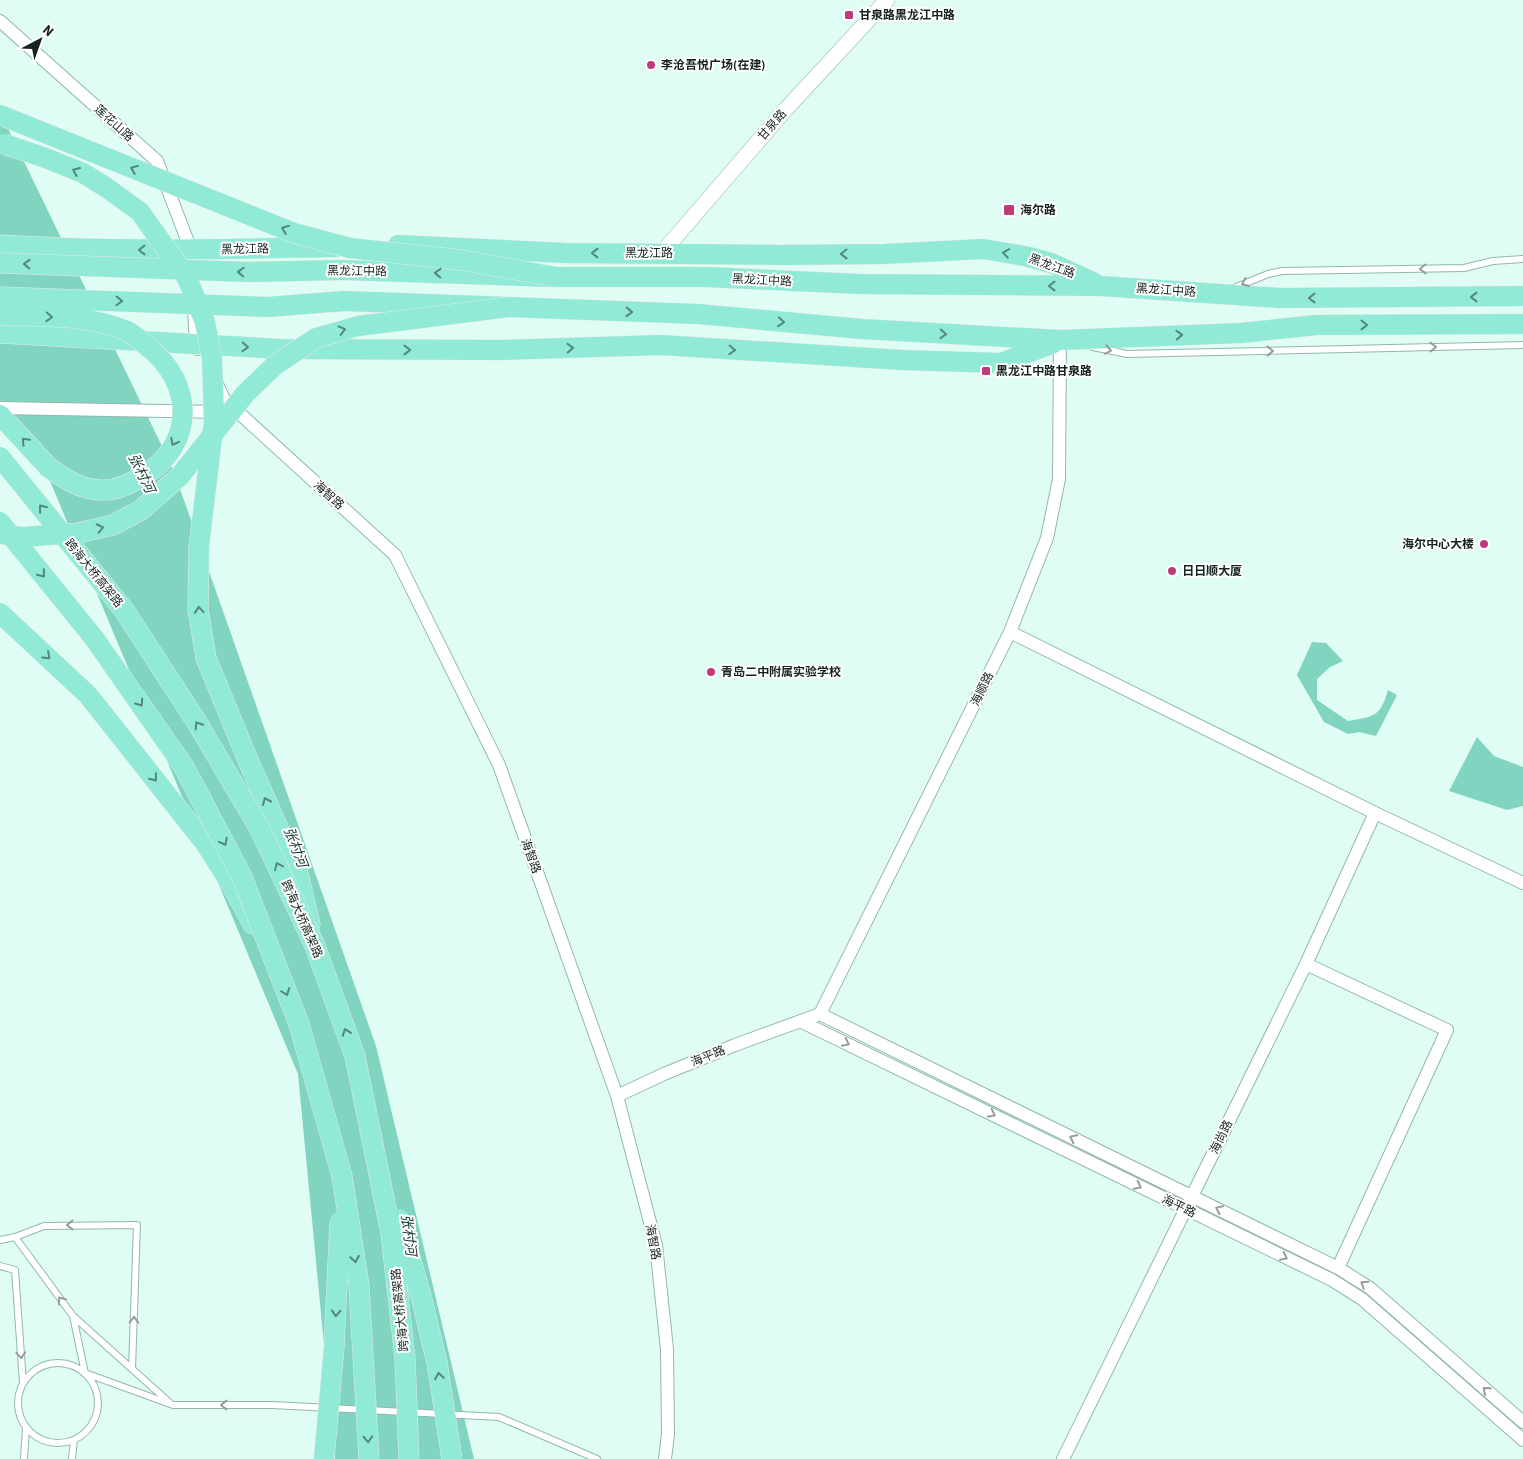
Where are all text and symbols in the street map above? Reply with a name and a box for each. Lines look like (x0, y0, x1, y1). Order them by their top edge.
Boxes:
place label: 甘泉路黑龙江中路 (859, 7, 955, 24)
marker: 甘泉路黑龙江中路 (843, 9, 855, 21)
north arrow (15, 15, 65, 65)
text: N (38, 20, 58, 42)
place label: 李沧吾悦广场(在建) (661, 57, 765, 74)
marker: 李沧吾悦广场(在建) (645, 59, 657, 71)
street label: 莲花山路 (90, 101, 137, 146)
street label: 甘泉路 (754, 106, 791, 144)
one-way arrow (130, 164, 139, 175)
one-way arrow (72, 166, 81, 177)
place label: 海尔路 (1020, 202, 1056, 219)
marker: 海尔路 (1002, 203, 1016, 217)
one-way arrow (281, 225, 290, 235)
street label: 黑龙江路 (221, 241, 269, 258)
one-way arrow (138, 245, 146, 255)
street label: 黑龙江路 (625, 245, 673, 262)
one-way arrow (591, 248, 598, 258)
one-way arrow (1002, 248, 1011, 258)
one-way arrow (840, 249, 848, 259)
street label: 黑龙江路 (1026, 250, 1077, 283)
one-way arrow (22, 259, 30, 269)
street label: 黑龙江中路 (327, 262, 387, 281)
one-way arrow (1419, 264, 1426, 274)
one-way arrow (237, 267, 245, 277)
one-way arrow (433, 268, 441, 278)
street label: 黑龙江中路 (732, 270, 792, 291)
one-way arrow (1241, 277, 1250, 288)
one-way arrow (1048, 280, 1056, 291)
street label: 黑龙江中路 (1135, 280, 1196, 301)
one-way arrow (1470, 292, 1478, 302)
one-way arrow (1308, 293, 1316, 303)
one-way arrow (115, 296, 123, 307)
one-way arrow (625, 306, 633, 317)
one-way arrow (45, 312, 53, 323)
one-way arrow (777, 316, 785, 327)
one-way arrow (1361, 320, 1369, 330)
one-way arrow (338, 325, 347, 336)
one-way arrow (939, 328, 947, 339)
one-way arrow (1175, 330, 1183, 341)
one-way arrow (241, 342, 249, 353)
one-way arrow (1429, 342, 1437, 352)
one-way arrow (566, 343, 574, 353)
one-way arrow (729, 344, 737, 355)
one-way arrow (1104, 344, 1113, 355)
one-way arrow (404, 345, 412, 355)
one-way arrow (1266, 345, 1274, 356)
place label: 黑龙江中路甘泉路 (996, 363, 1092, 380)
marker: 黑龙江中路甘泉路 (980, 365, 992, 377)
one-way arrow (170, 437, 180, 446)
one-way arrow (21, 438, 30, 447)
water label: 张村河 (123, 450, 161, 499)
street label: 海智路 (310, 477, 348, 514)
one-way arrow (39, 505, 47, 514)
one-way arrow (96, 523, 105, 534)
street label: 跨海大桥高架路 (61, 535, 127, 611)
place label: 海尔中心大楼 (1402, 536, 1474, 553)
marker: 海尔中心大楼 (1478, 538, 1490, 550)
place label: 日日顺大厦 (1182, 563, 1242, 580)
marker: 日日顺大厦 (1166, 565, 1178, 577)
one-way arrow (36, 568, 45, 577)
one-way arrow (194, 606, 205, 614)
one-way arrow (41, 650, 50, 659)
place label: 青岛二中附属实验学校 (721, 664, 841, 681)
marker: 青岛二中附属实验学校 (705, 666, 717, 678)
street label: 海顺路 (967, 669, 998, 709)
one-way arrow (134, 697, 143, 707)
one-way arrow (195, 721, 204, 730)
one-way arrow (149, 772, 157, 781)
one-way arrow (262, 797, 272, 806)
water label: 张村河 (278, 824, 313, 873)
street label: 海智路 (516, 836, 545, 876)
one-way arrow (217, 837, 227, 846)
one-way arrow (273, 862, 284, 871)
street label: 跨海大桥高架路 (277, 877, 326, 961)
one-way arrow (280, 987, 290, 996)
one-way arrow (342, 1029, 352, 1037)
one-way arrow (841, 1037, 850, 1047)
street label: 海平路 (688, 1042, 728, 1071)
one-way arrow (987, 1108, 996, 1119)
street label: 海尚路 (1206, 1117, 1237, 1157)
one-way arrow (1069, 1134, 1078, 1144)
one-way arrow (1133, 1180, 1142, 1190)
street label: 海平路 (1159, 1191, 1199, 1222)
one-way arrow (1215, 1205, 1224, 1216)
water label: 张村河 (396, 1213, 421, 1260)
one-way arrow (66, 1220, 74, 1231)
street label: 海智路 (641, 1223, 664, 1261)
one-way arrow (1279, 1251, 1288, 1261)
one-way arrow (349, 1256, 360, 1264)
street label: 跨海大桥高架路 (388, 1267, 413, 1353)
one-way arrow (1360, 1281, 1369, 1290)
one-way arrow (59, 1297, 67, 1306)
one-way arrow (330, 1309, 341, 1317)
one-way arrow (129, 1316, 139, 1324)
one-way arrow (15, 1351, 26, 1359)
one-way arrow (434, 1372, 444, 1381)
one-way arrow (1483, 1387, 1492, 1396)
one-way arrow (220, 1400, 228, 1410)
one-way arrow (362, 1435, 373, 1443)

